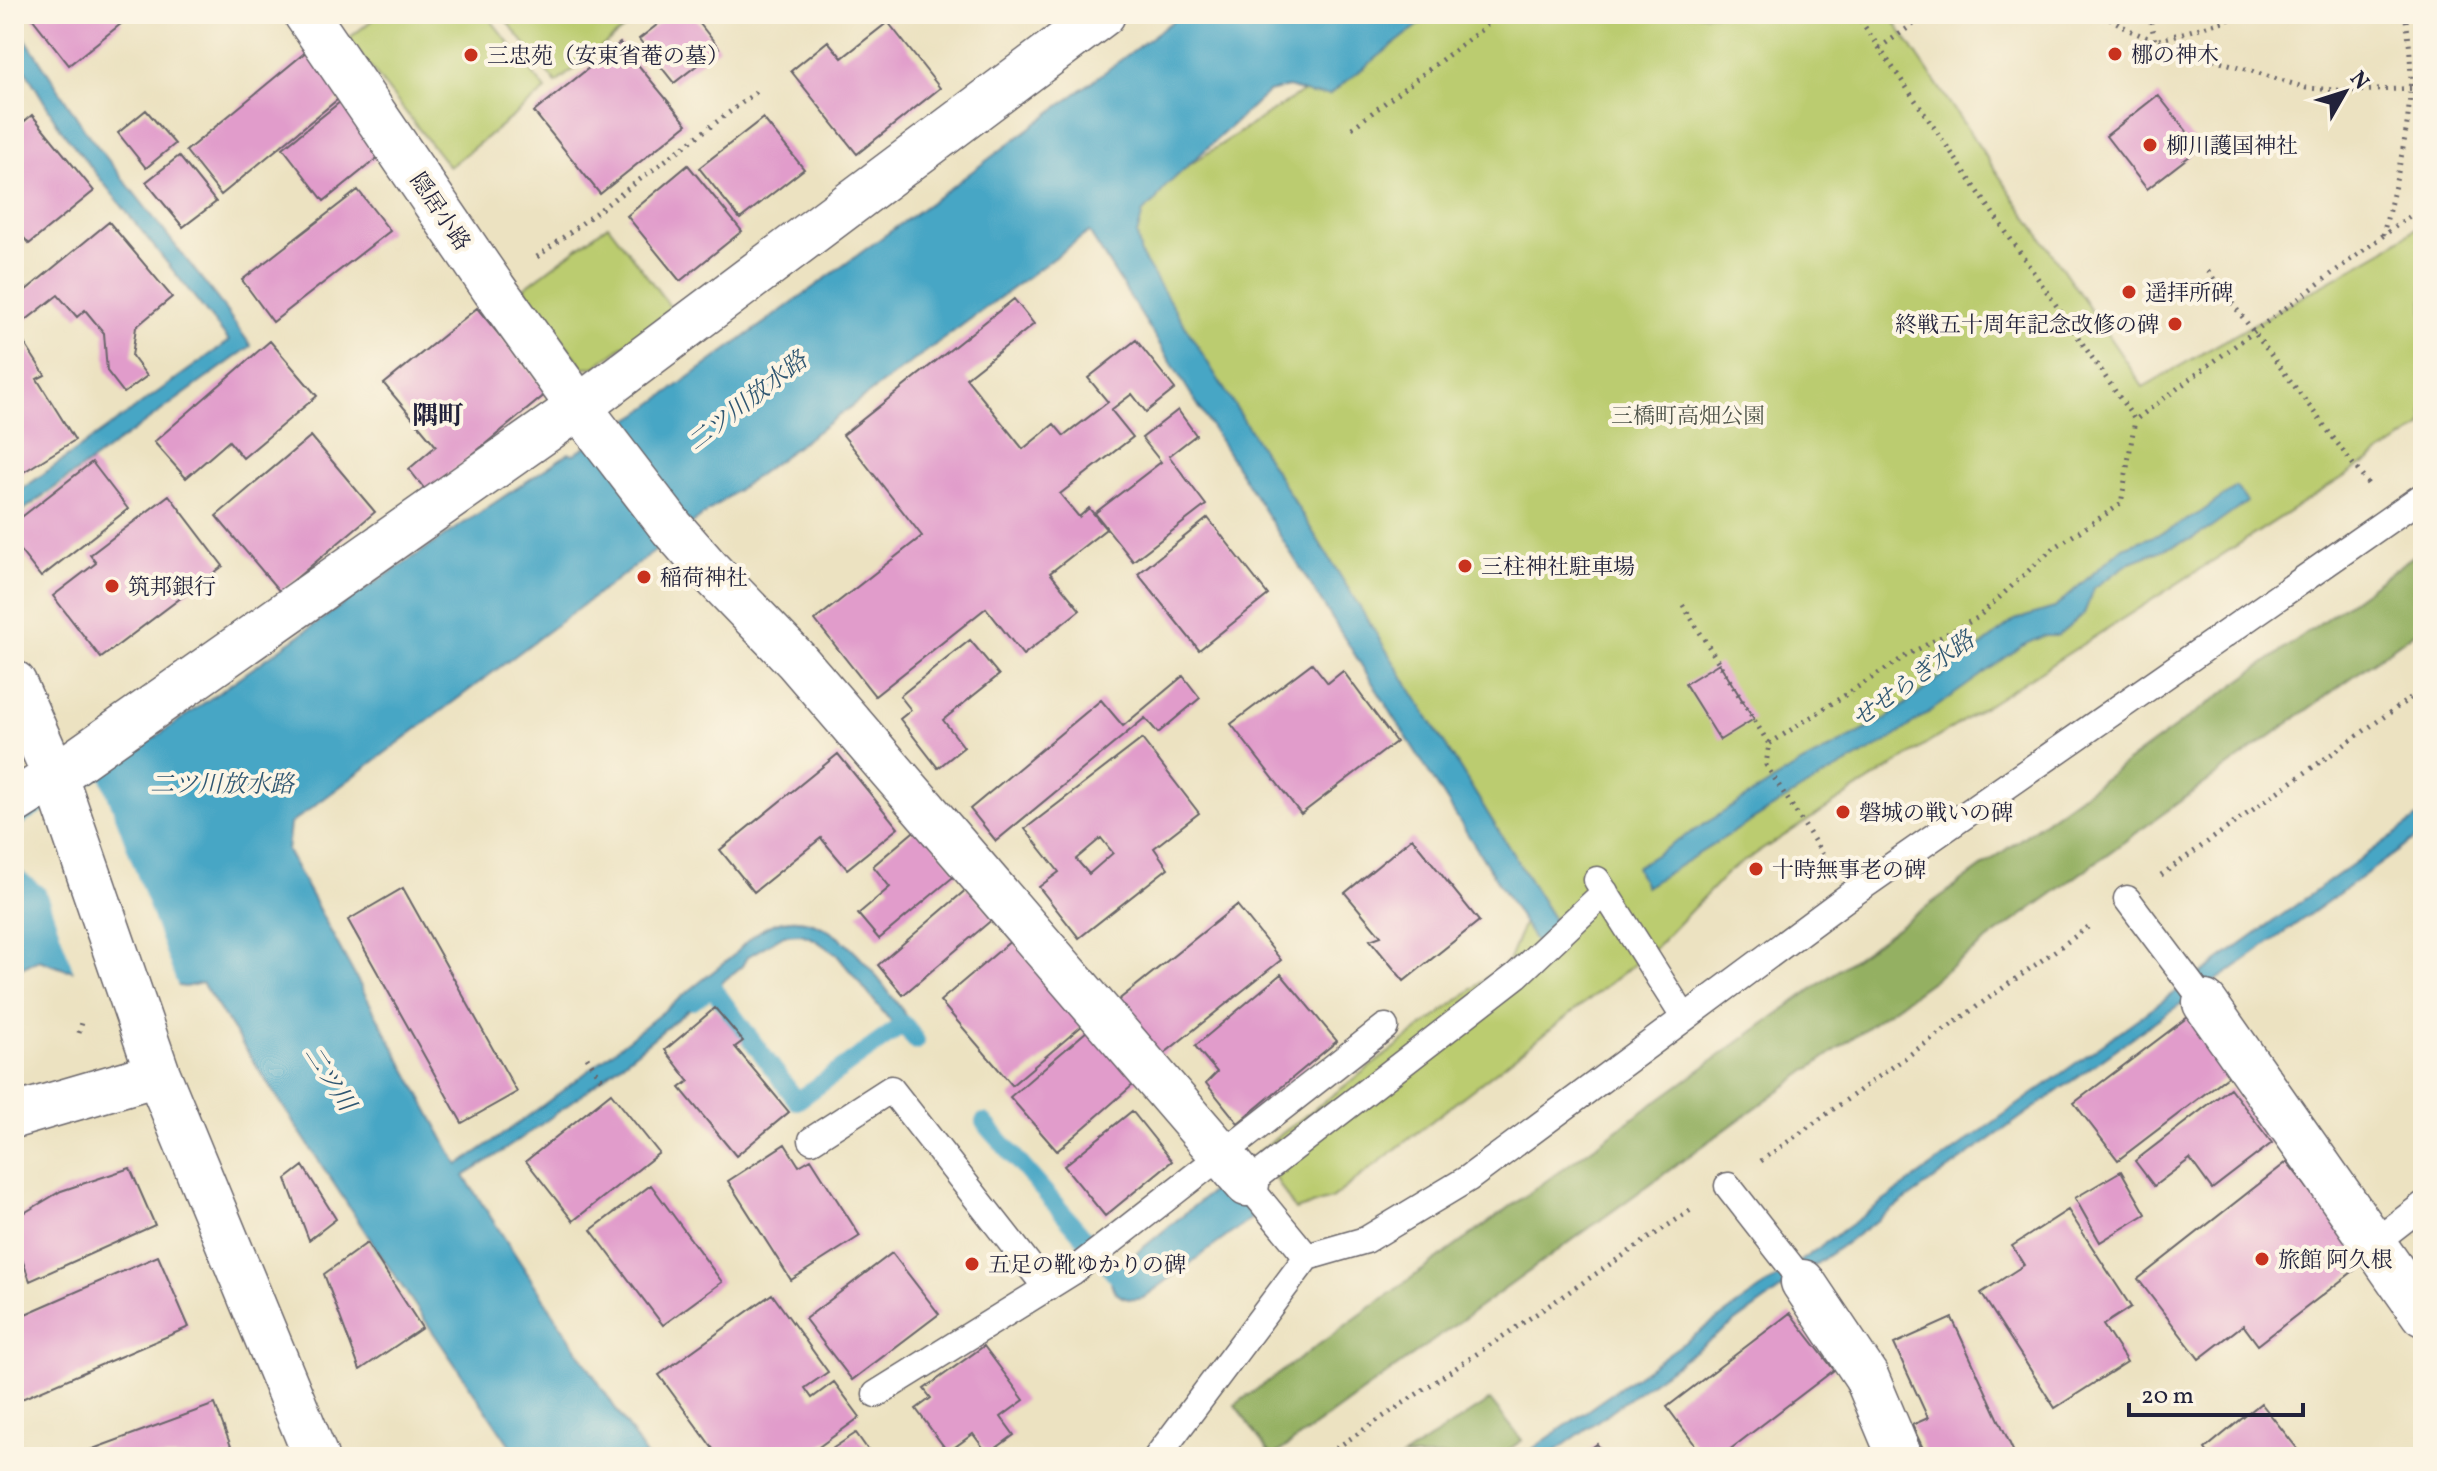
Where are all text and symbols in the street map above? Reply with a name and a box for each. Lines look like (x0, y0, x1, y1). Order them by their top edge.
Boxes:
place label: 梛の神木 (2131, 41, 2219, 72)
place label: 三忠苑（安東省菴の墓） (487, 42, 729, 73)
marker: 梛の神木 (2106, 45, 2124, 63)
marker: 三忠苑（安東省菴の墓） (462, 46, 480, 64)
north arrow (2305, 52, 2385, 132)
text: N (2342, 65, 2376, 97)
place label: 柳川護国神社 (2166, 132, 2298, 163)
marker: 柳川護国神社 (2141, 136, 2159, 154)
street label: 隠居小路 (401, 167, 476, 258)
place label: 遥拝所碑 (2145, 279, 2233, 310)
marker: 遥拝所碑 (2120, 283, 2138, 301)
place label: 終戦五十周年記念改修の碑 (1895, 311, 2159, 342)
marker: 終戦五十周年記念改修の碑 (2166, 315, 2184, 333)
water label: 二ツ川放水路 (681, 344, 817, 460)
district label: 隅町 (412, 399, 464, 435)
park label: 三橋町高畑公園 (1611, 402, 1765, 433)
place label: 三柱神社駐車場 (1481, 553, 1635, 584)
marker: 三柱神社駐車場 (1456, 557, 1474, 575)
place label: 稲荷神社 (660, 564, 748, 595)
marker: 稲荷神社 (635, 568, 653, 586)
place label: 筑邦銀行 (128, 573, 216, 604)
marker: 筑邦銀行 (103, 577, 121, 595)
water label: せせらぎ水路 (1846, 623, 1984, 737)
water label: 二ツ川放水路 (150, 769, 296, 803)
place label: 磐城の戦いの碑 (1859, 799, 2013, 830)
marker: 磐城の戦いの碑 (1834, 803, 1852, 821)
place label: 十時無事老の碑 (1772, 856, 1926, 887)
marker: 十時無事老の碑 (1747, 860, 1765, 878)
water label: 二ツ川 (294, 1040, 364, 1121)
place label: 旅館 阿久根 (2278, 1246, 2392, 1277)
marker: 旅館 阿久根 (2253, 1250, 2271, 1268)
place label: 五足の靴ゆかりの碑 (988, 1251, 1186, 1282)
marker: 五足の靴ゆかりの碑 (963, 1255, 981, 1273)
scale bar (2129, 1367, 2303, 1417)
text: 20 m (2141, 1380, 2194, 1414)

